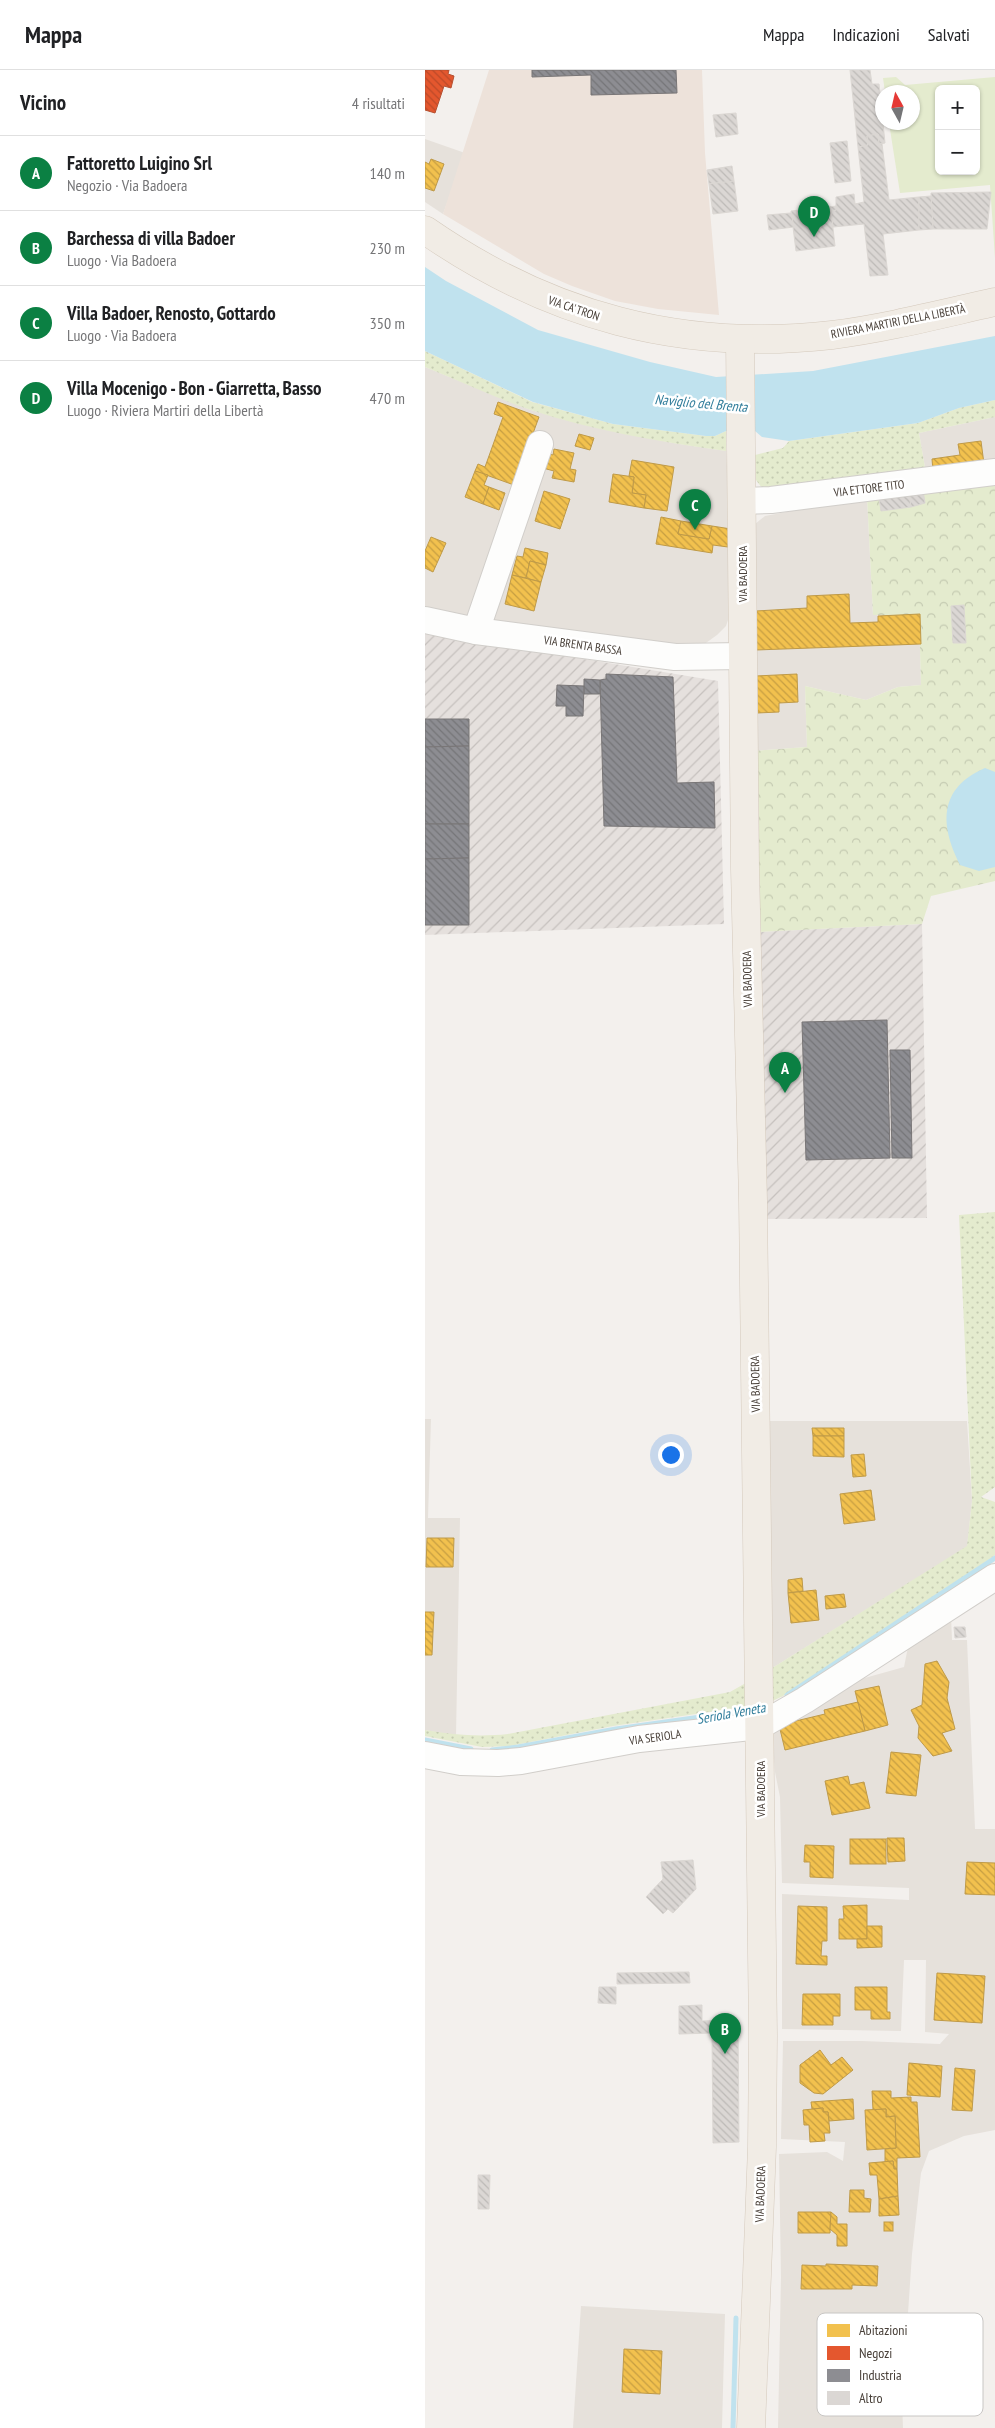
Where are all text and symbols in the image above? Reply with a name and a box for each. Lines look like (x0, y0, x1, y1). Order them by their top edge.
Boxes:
text: Mappa (25, 19, 82, 50)
text: Mappa (763, 23, 804, 46)
text: Indicazioni (832, 23, 900, 46)
text: Salvati (928, 23, 970, 46)
north arrow (875, 85, 920, 130)
map controls (935, 85, 980, 175)
button: + (935, 85, 980, 130)
text: Vicino (20, 89, 66, 116)
text: 4 risultati (352, 93, 405, 113)
button: − (935, 130, 980, 175)
text: Fattoretto Luigino Srl (67, 151, 212, 175)
text: A (32, 163, 40, 183)
text: 140 m (370, 163, 405, 183)
text: Negozio · Via Badoera (67, 175, 188, 195)
pin: D (798, 196, 830, 237)
text: Barchessa di villa Badoer (67, 226, 235, 250)
text: B (32, 238, 40, 258)
text: 230 m (370, 238, 405, 258)
text: Luogo · Via Badoera (67, 250, 177, 270)
street label: VIA CA' TRON (545, 292, 602, 324)
text: Villa Badoer, Renosto, Gottardo (67, 301, 276, 325)
street label: RIVIERA MARTIRI DELLA LIBERTÀ (830, 301, 967, 341)
text: C (32, 313, 40, 333)
text: 350 m (370, 313, 405, 333)
text: Luogo · Via Badoera (67, 325, 177, 345)
text: Villa Mocenigo - Bon - Giarretta, Basso (67, 376, 322, 400)
text: D (32, 388, 40, 408)
text: 470 m (370, 388, 405, 408)
water label: Naviglio del Brenta (654, 390, 749, 416)
text: Luogo · Riviera Martiri della Libertà (67, 400, 263, 420)
street label: VIA ETTORE TITO (832, 476, 906, 500)
pin: C (679, 489, 711, 530)
street label: VIA BADOERA (735, 545, 750, 603)
street label: VIA BRENTA BASSA (542, 632, 623, 658)
street label: VIA BADOERA (739, 950, 755, 1008)
pin: A (769, 1052, 801, 1093)
street label: VIA BADOERA (747, 1355, 763, 1413)
your location (658, 1442, 684, 1468)
water label: Seriola Veneta (695, 1698, 768, 1728)
street label: VIA SERIOLA (627, 1726, 682, 1748)
street label: VIA BADOERA (753, 1760, 768, 1818)
pin: B (709, 2013, 741, 2054)
street label: VIA BADOERA (751, 2165, 768, 2224)
legend (817, 2313, 983, 2416)
text: Abitazioni (859, 2321, 908, 2339)
text: Negozi (859, 2344, 892, 2362)
text: Industria (859, 2366, 902, 2384)
text: Altro (859, 2389, 883, 2407)

